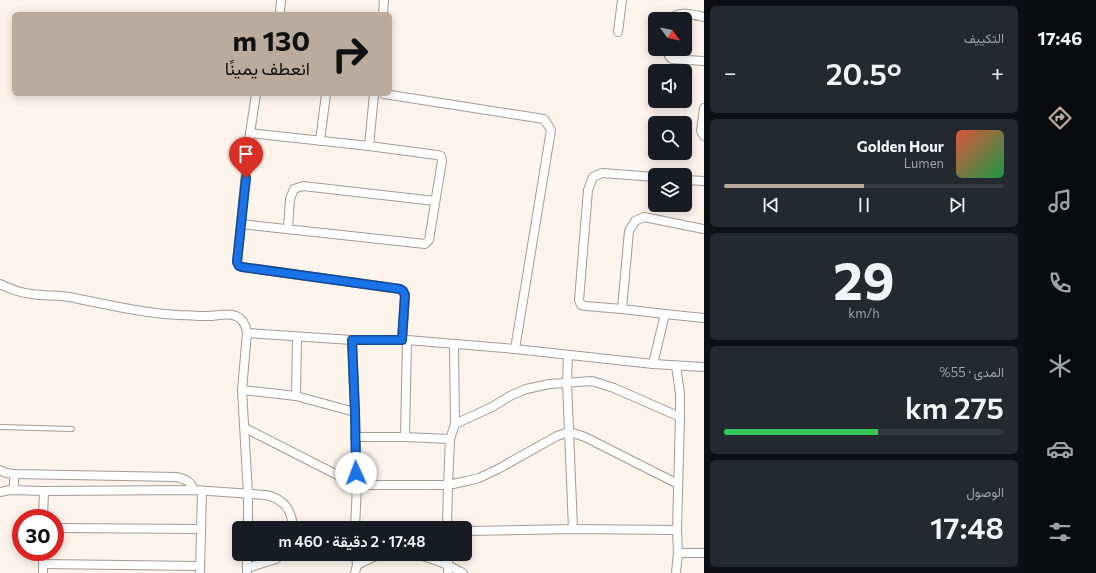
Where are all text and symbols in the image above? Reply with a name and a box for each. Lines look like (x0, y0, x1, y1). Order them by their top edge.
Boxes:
north arrow (648, 12, 692, 56)
map controls (648, 12, 692, 212)
text: 130 m (233, 23, 310, 57)
text: 17:46 (1038, 27, 1082, 49)
icon: right (324, 28, 376, 80)
text: التكييف (964, 30, 1004, 46)
text: 20.5° (826, 54, 902, 91)
text: انعطف يمينًا (225, 57, 310, 79)
text: − (724, 59, 737, 86)
text: + (991, 59, 1004, 86)
button: sound (648, 64, 692, 108)
icon: directions (1046, 104, 1074, 132)
button: search (648, 116, 692, 160)
pin (229, 137, 263, 178)
text: Golden Hour (857, 137, 944, 155)
icon: arrive (235, 143, 257, 165)
text: Lumen (904, 155, 944, 171)
button: layers (648, 168, 692, 212)
icon: music (1046, 187, 1074, 215)
icon: previous (760, 194, 782, 216)
icon: pause (853, 194, 875, 216)
icon: next (946, 194, 968, 216)
text: 29 (833, 247, 895, 311)
icon: phone (1046, 269, 1074, 297)
text: km/h (848, 305, 880, 321)
icon: climate (1046, 352, 1074, 380)
text: المدى · 55% (939, 364, 1004, 380)
text: 275 km (905, 388, 1004, 425)
icon: car (1046, 435, 1074, 463)
position arrow (335, 452, 377, 494)
text: الوصول (966, 484, 1004, 500)
text: 17:48 (930, 508, 1004, 545)
speed limit sign: 30 (12, 509, 64, 561)
icon: filters (1046, 518, 1074, 546)
text: 17:48 · 2 دقيقة · 460 m (279, 532, 425, 550)

